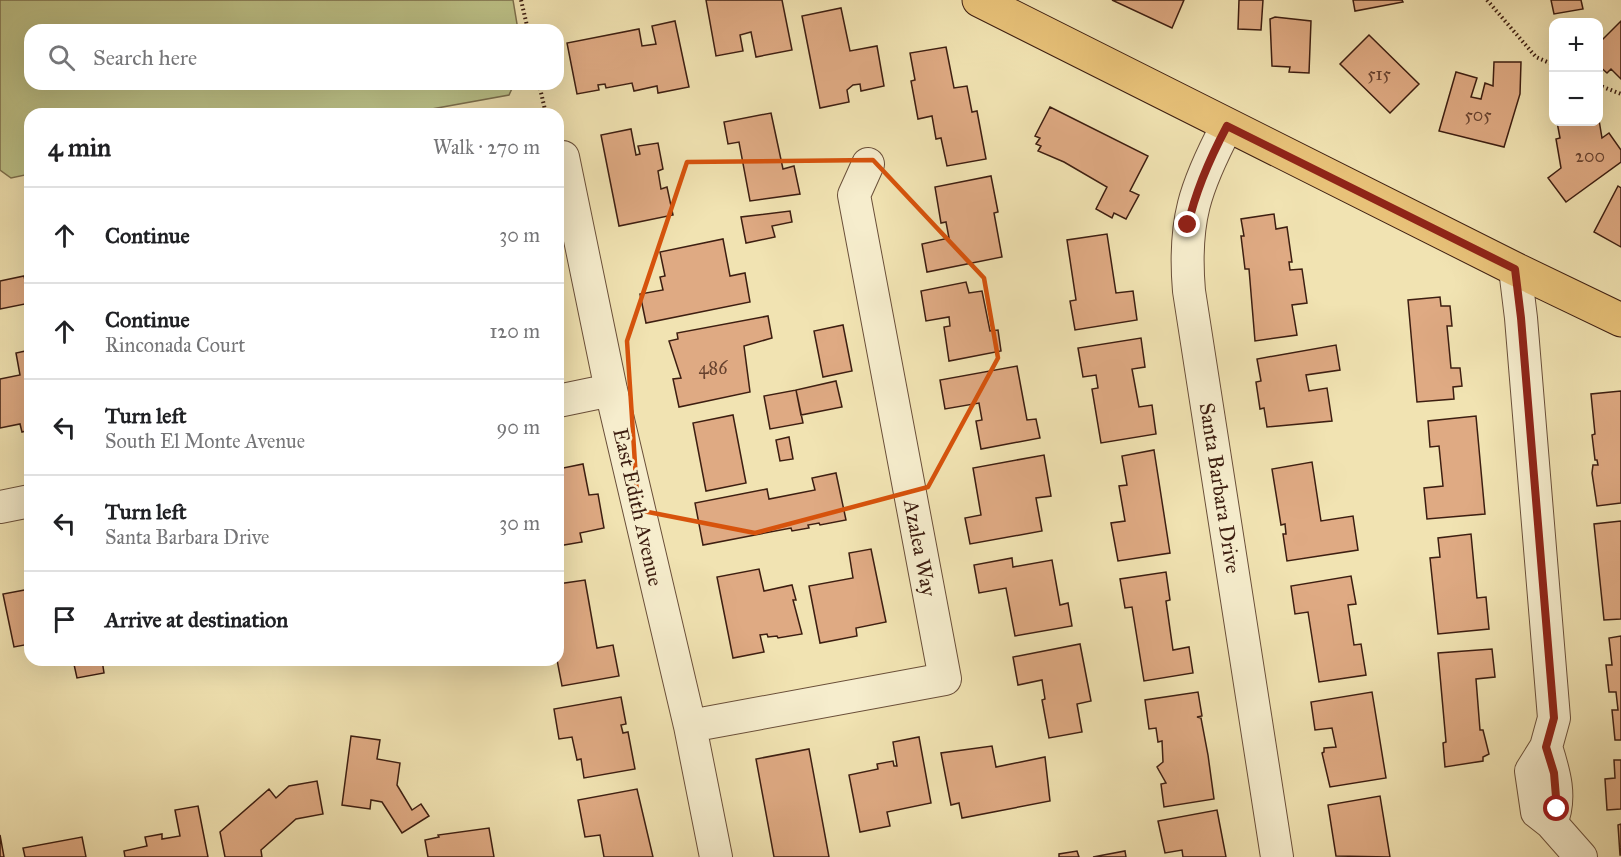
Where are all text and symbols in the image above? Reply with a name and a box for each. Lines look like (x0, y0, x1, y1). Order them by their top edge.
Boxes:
map controls (1549, 18, 1603, 126)
button: + (1549, 18, 1603, 72)
search box (24, 24, 564, 90)
icon: search (45, 41, 78, 74)
text: Search here (93, 44, 197, 71)
house number: 515 (1367, 63, 1391, 85)
button: − (1549, 72, 1603, 126)
house number: 505 (1464, 104, 1492, 126)
text: 4 min (48, 131, 111, 163)
text: Walk · 270 m (433, 135, 540, 159)
house number: 200 (1575, 145, 1605, 167)
route end (1174, 211, 1200, 237)
icon: ahead (48, 219, 81, 252)
text: Continue (105, 222, 190, 249)
text: 30 m (499, 223, 540, 247)
text: Continue (105, 306, 190, 333)
icon: ahead (48, 315, 81, 348)
text: 120 m (489, 319, 540, 343)
text: Rinconada Court (105, 333, 245, 357)
house number: 486 (699, 357, 728, 379)
street label: Santa Barbara Drive (1194, 401, 1246, 575)
text: Turn left (105, 402, 187, 429)
icon: left (48, 411, 81, 444)
text: 90 m (497, 415, 540, 439)
street label: East Edith Avenue (607, 425, 669, 589)
text: South El Monte Avenue (105, 429, 305, 453)
street label: Azalea Way (898, 497, 942, 600)
text: Turn left (105, 498, 187, 525)
icon: left (48, 507, 81, 540)
text: 30 m (499, 511, 540, 535)
text: Santa Barbara Drive (105, 525, 269, 549)
icon: arrive (48, 603, 81, 636)
text: Arrive at destination (105, 606, 288, 633)
route start (1543, 795, 1569, 821)

